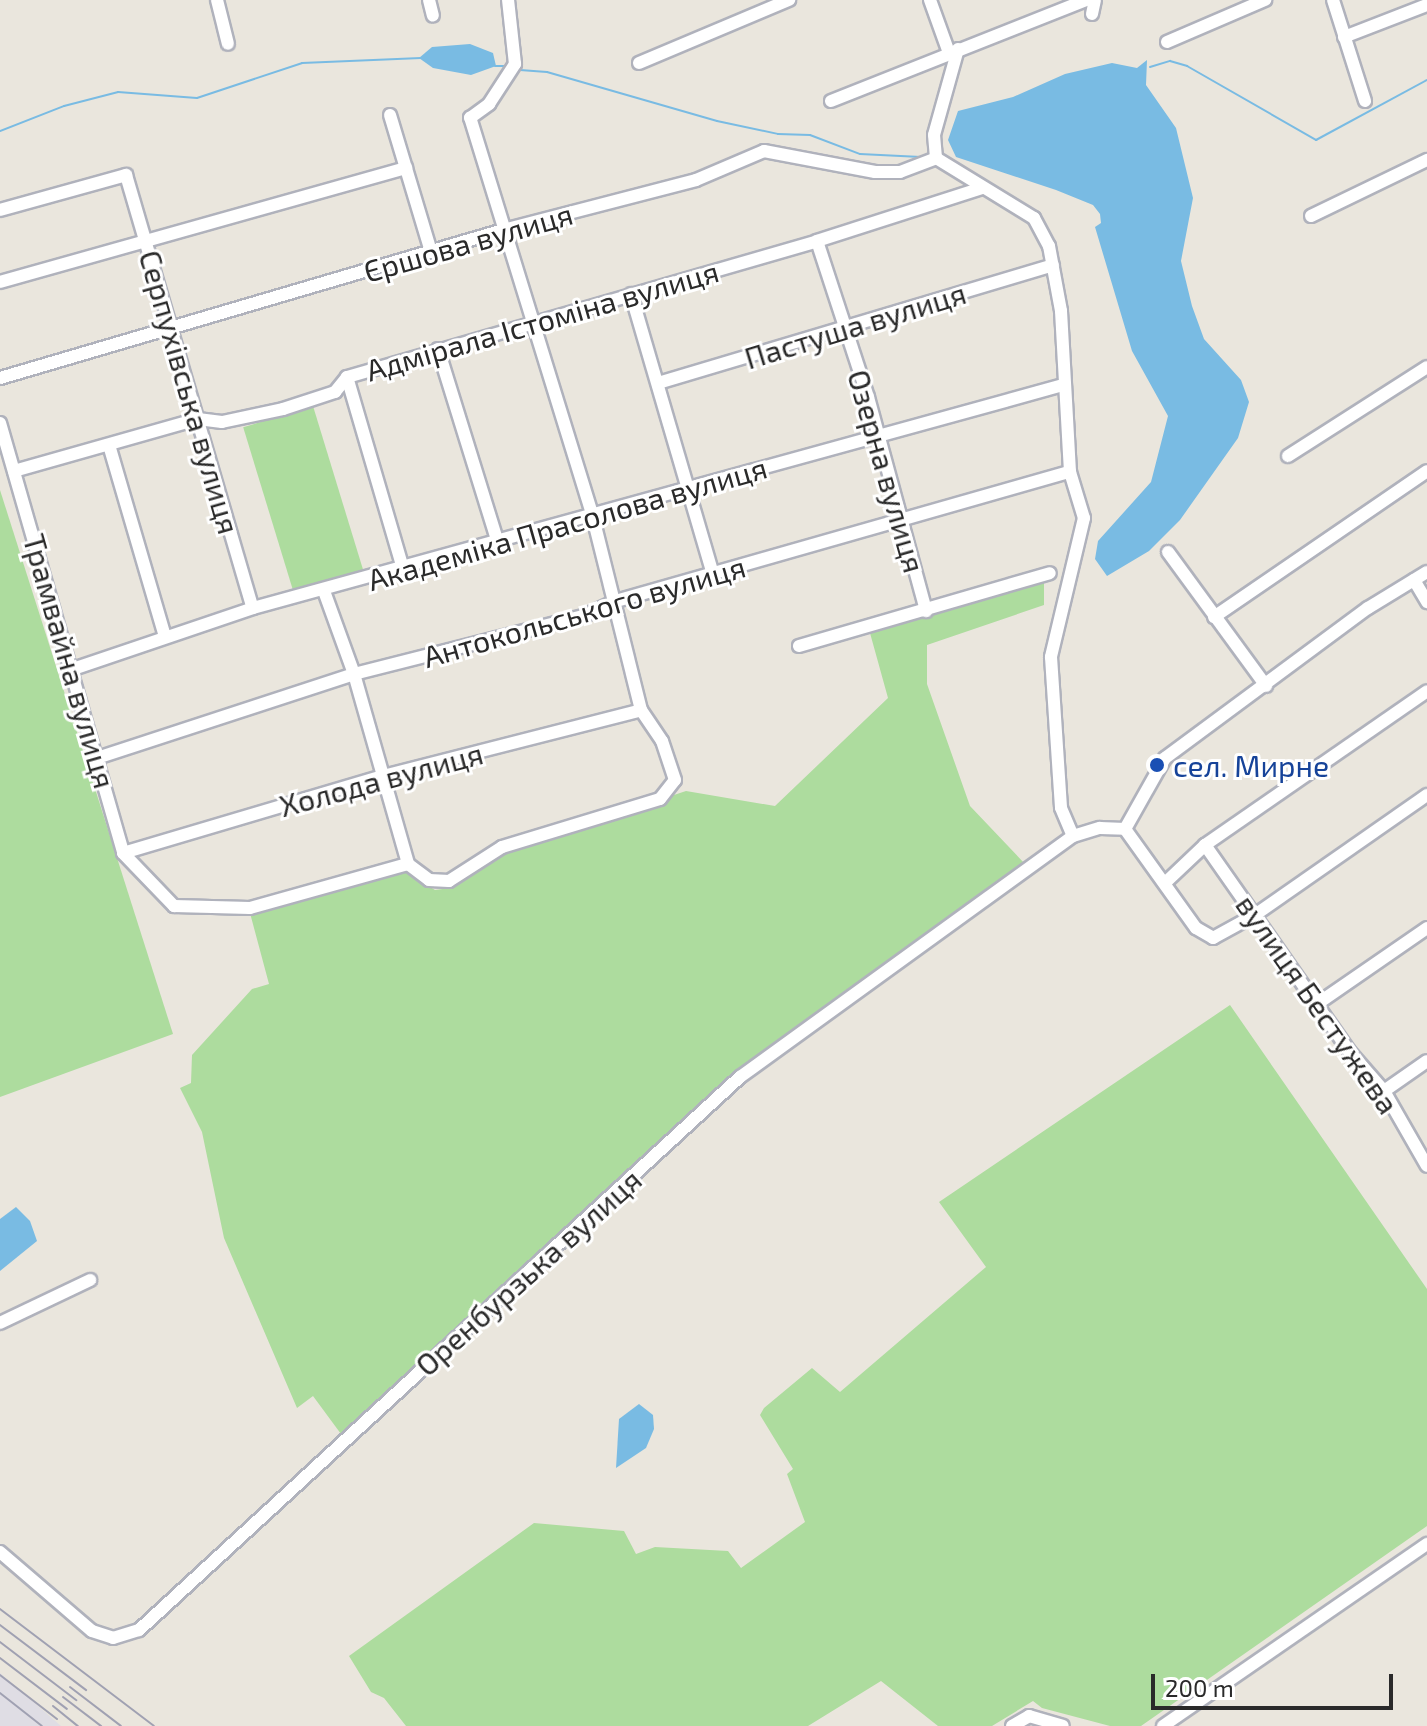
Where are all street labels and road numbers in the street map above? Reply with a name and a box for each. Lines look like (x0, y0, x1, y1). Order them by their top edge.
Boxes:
street label: Єршова вулиця (359, 195, 577, 289)
street label: Серпухівська вулиця (132, 246, 248, 538)
street label: Адмірала Істоміна вулиця (361, 252, 723, 388)
street label: Пастуша вулиця (740, 274, 970, 376)
street label: Озерна вулиця (841, 365, 933, 577)
street label: Академіка Прасолова вулиця (363, 449, 771, 597)
street label: Трамвайна вулиця (16, 530, 124, 792)
street label: Антокольського вулиця (419, 548, 749, 674)
street label: Холода вулиця (275, 735, 487, 823)
street label: вулиця Бестужева (1229, 888, 1407, 1120)
street label: Оренбурзька вулиця (408, 1161, 648, 1383)

